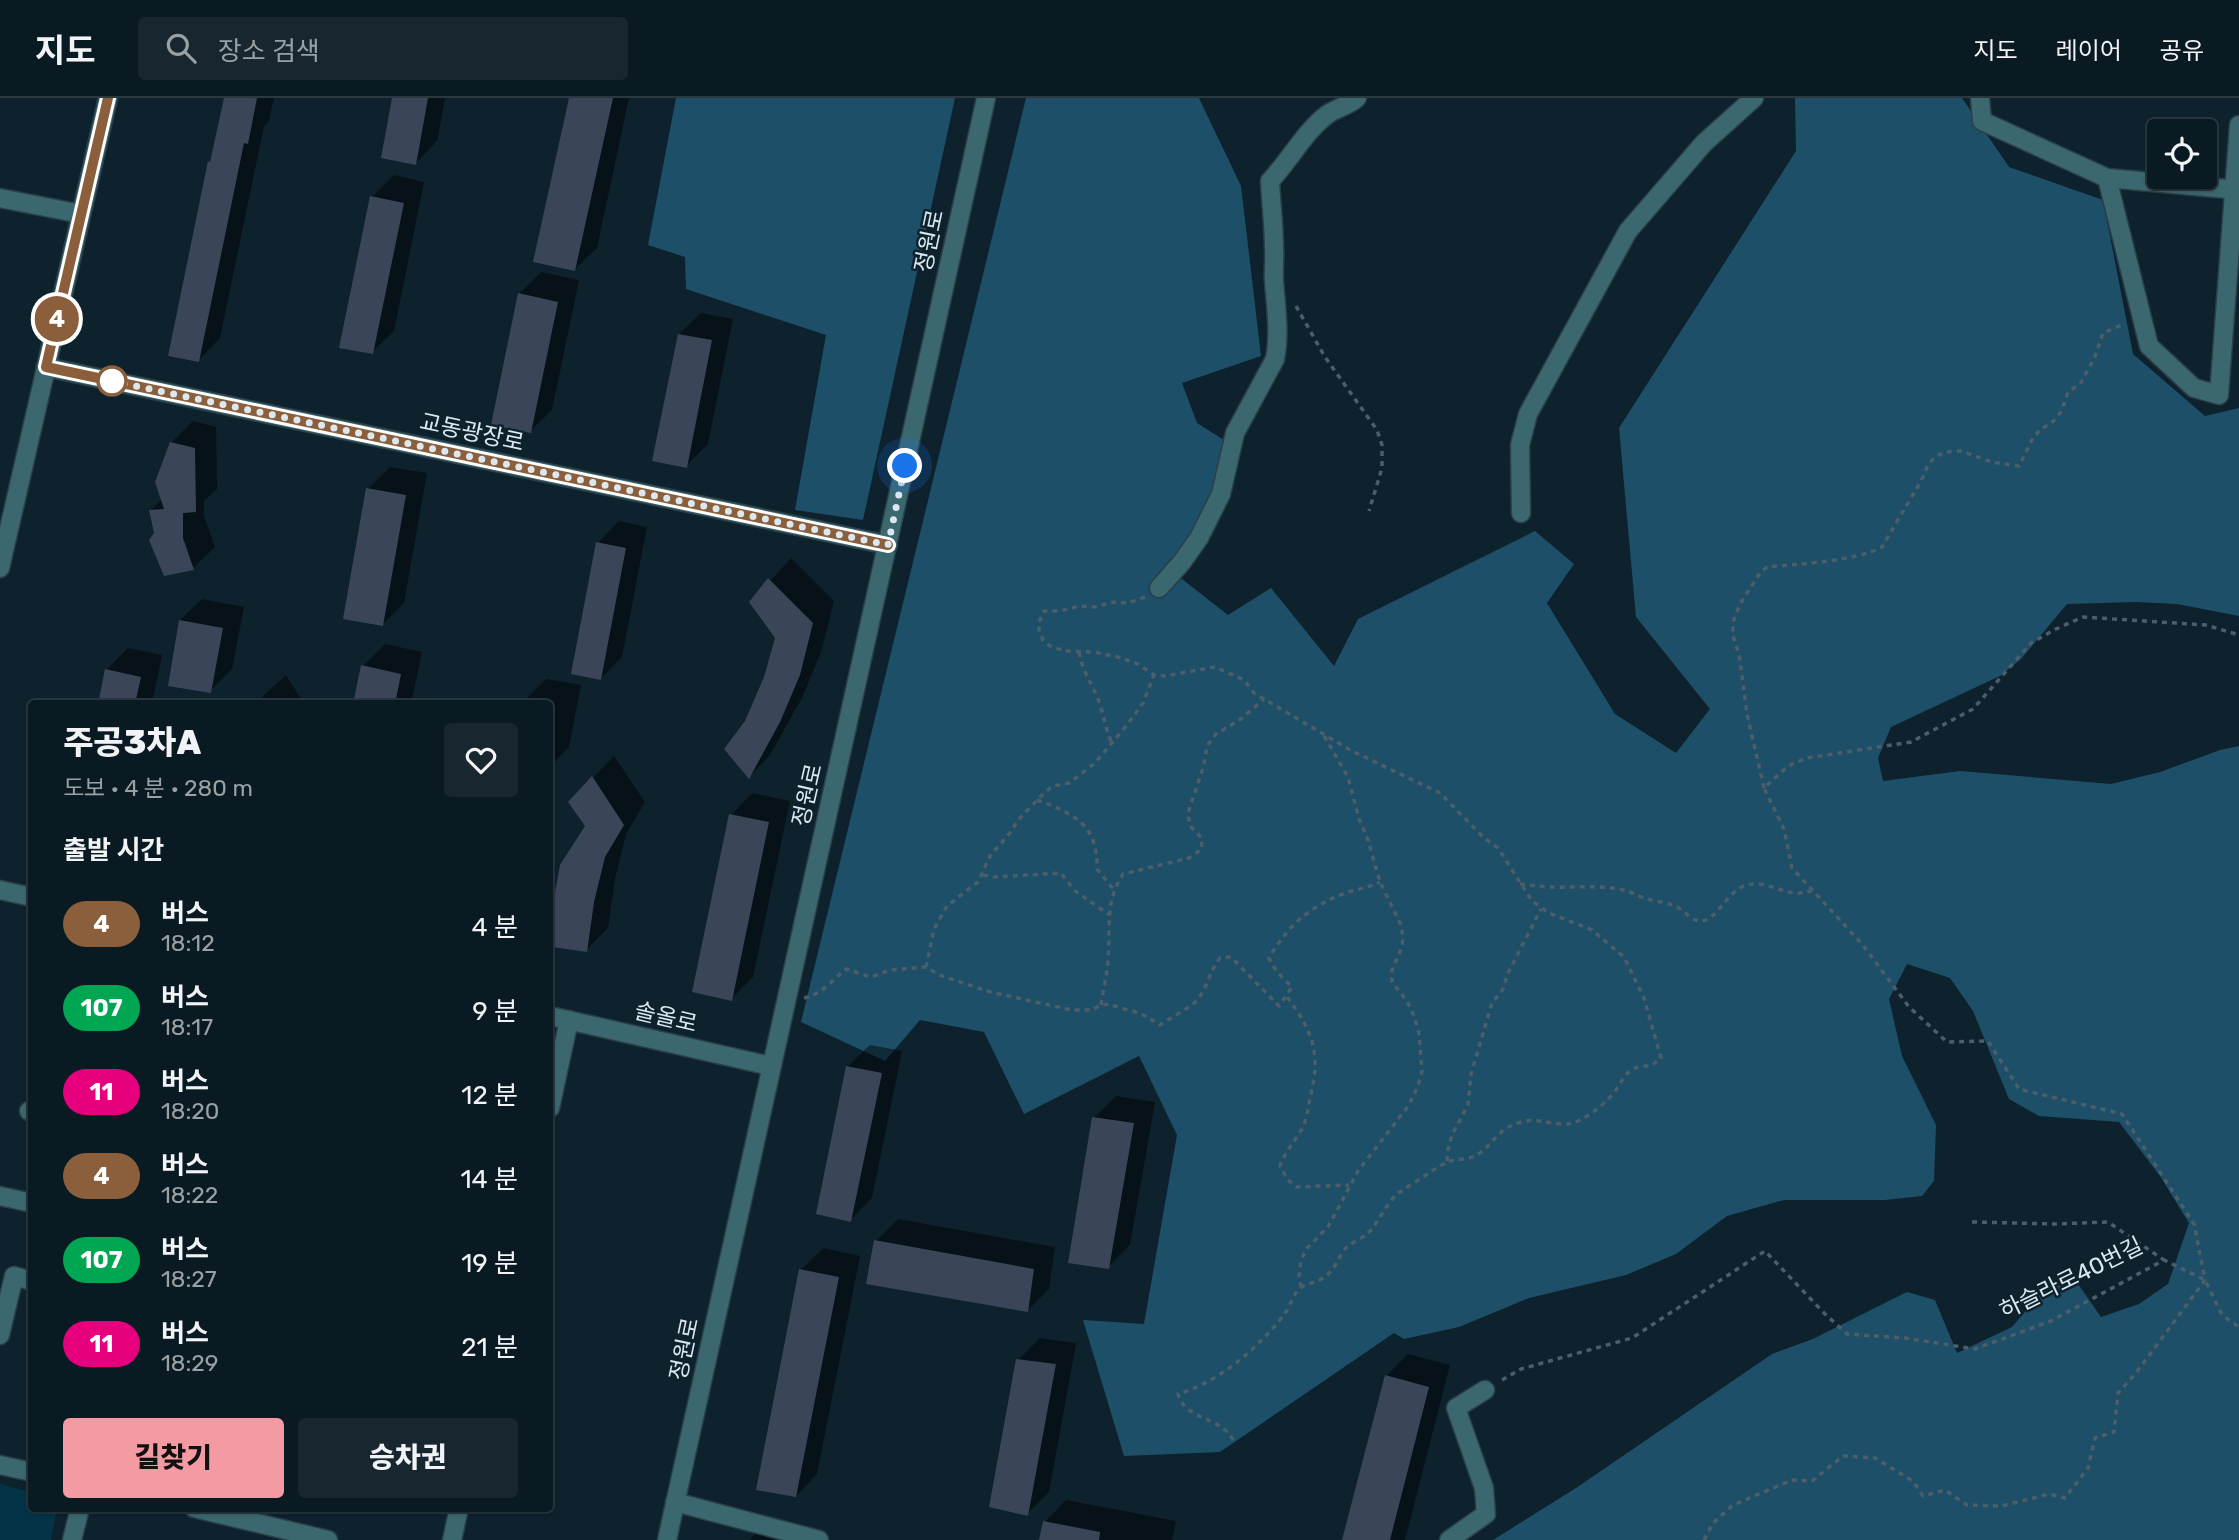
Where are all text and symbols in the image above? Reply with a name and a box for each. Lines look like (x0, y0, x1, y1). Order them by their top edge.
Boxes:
search box (138, 17, 628, 80)
icon: search (162, 29, 200, 67)
text: 지도 (35, 31, 96, 70)
text: 장소 검색 (218, 36, 320, 67)
text: 지도 (1973, 37, 2018, 65)
text: 레이어 (2056, 37, 2122, 65)
text: 공유 (2160, 37, 2204, 65)
map controls (2147, 119, 2217, 189)
button: locate (2147, 119, 2217, 189)
street label: 정원로 (909, 207, 949, 275)
line badge: 4 (34, 296, 80, 342)
text: 4 (49, 305, 65, 333)
unlabelled marker (97, 366, 127, 396)
street label: 교동광장로 (417, 407, 527, 457)
your location (887, 448, 922, 483)
text: 주공3차A (63, 723, 201, 762)
button: heart (444, 723, 518, 797)
street label: 정원로 (786, 761, 828, 829)
text: 도보 · 4 분 · 280 m (63, 774, 253, 802)
text: 출발 시간 (63, 835, 164, 866)
text: 버스 (161, 898, 209, 929)
text: 4 (93, 910, 110, 938)
text: 4 분 (472, 912, 518, 943)
text: 18:12 (161, 929, 215, 957)
text: 버스 (161, 982, 209, 1013)
text: 107 (81, 994, 123, 1022)
text: 9 분 (472, 996, 518, 1027)
street label: 솔올로 (632, 996, 700, 1038)
text: 18:17 (161, 1013, 213, 1041)
text: 버스 (161, 1066, 209, 1097)
text: 11 (90, 1078, 113, 1106)
text: 12 분 (461, 1080, 518, 1111)
text: 18:20 (161, 1097, 219, 1125)
text: 버스 (161, 1150, 209, 1181)
text: 4 (93, 1162, 110, 1190)
text: 14 분 (460, 1164, 518, 1195)
text: 18:22 (161, 1181, 218, 1209)
street label: 하슬라로40번길 (1995, 1231, 2147, 1325)
text: 버스 (161, 1234, 209, 1265)
text: 107 (81, 1246, 123, 1274)
text: 19 분 (461, 1248, 518, 1279)
text: 18:27 (161, 1265, 217, 1293)
street label: 정원로 (664, 1315, 704, 1383)
text: 버스 (161, 1318, 209, 1349)
text: 11 (90, 1330, 113, 1358)
text: 21 분 (461, 1332, 518, 1363)
text: 18:29 (161, 1349, 219, 1377)
button: 길찾기 (63, 1418, 284, 1498)
button: 승차권 (298, 1418, 518, 1498)

